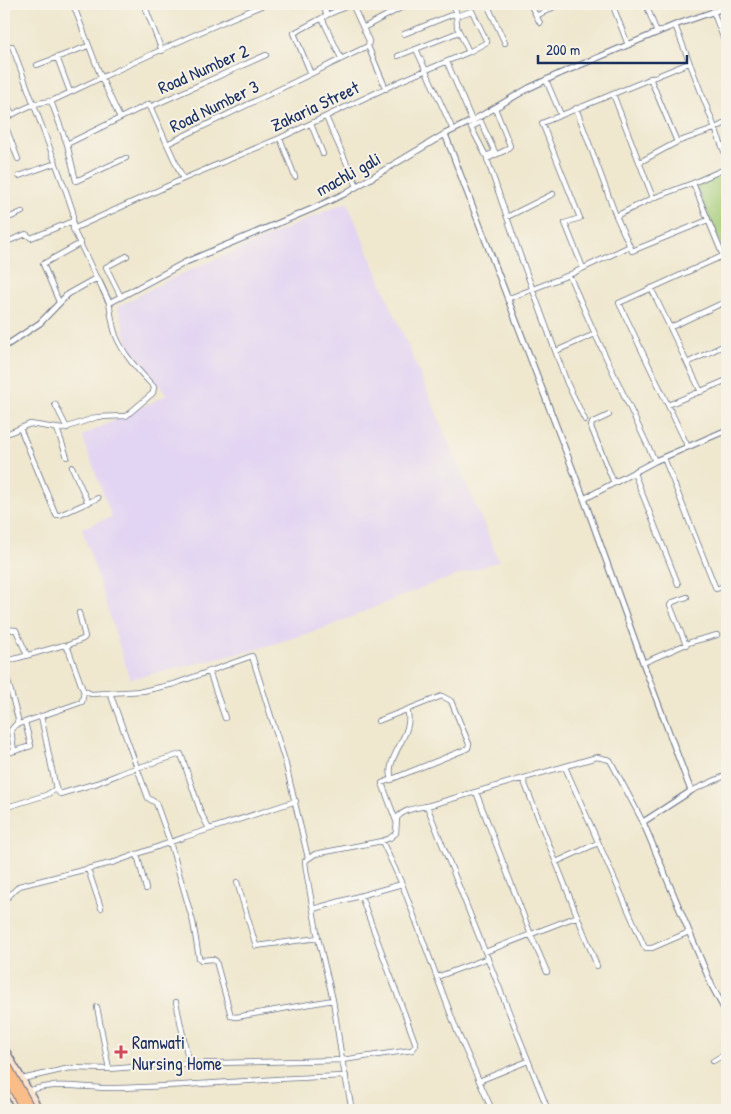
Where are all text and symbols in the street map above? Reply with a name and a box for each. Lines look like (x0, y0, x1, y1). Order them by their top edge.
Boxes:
scale bar (538, 32, 687, 64)
street label: Road Number 2 (154, 38, 253, 100)
text: 200 m (546, 39, 580, 60)
street label: Road Number 3 (165, 74, 263, 138)
street label: Zakaria Street (267, 74, 364, 137)
street label: machli gali (311, 146, 385, 202)
place label: Ramwati Nursing Home (132, 1030, 222, 1076)
marker: Ramwati Nursing Home (114, 1045, 128, 1059)

